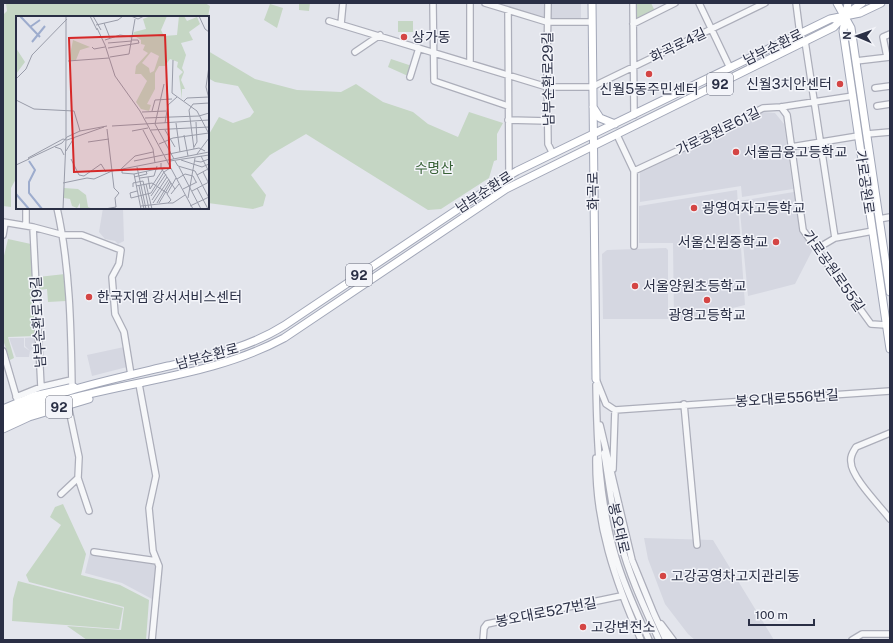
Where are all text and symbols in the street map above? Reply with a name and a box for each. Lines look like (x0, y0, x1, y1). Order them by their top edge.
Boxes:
inset map (16, 16, 209, 209)
north arrow (837, 16, 877, 56)
street label: 화곡로4길 (647, 25, 709, 65)
street label: 남부순환로 (741, 26, 806, 68)
place label: 상가동 (412, 29, 451, 45)
text: N (841, 31, 853, 40)
marker: 상가동 (399, 32, 409, 42)
street label: 남부순환로29길 (539, 32, 557, 126)
marker: 신월5동주민센터 (644, 69, 654, 79)
road number: 92 (707, 73, 733, 95)
place label: 신월3치안센터 (746, 76, 832, 92)
marker: 신월3치안센터 (835, 79, 845, 89)
place label: 신월5동주민센터 (599, 81, 699, 97)
street label: 가로공원로61길 (673, 104, 763, 158)
place label: 서울금융고등학교 (744, 144, 847, 160)
marker: 서울금융고등학교 (731, 147, 741, 157)
street label: 가로공원로 (853, 149, 877, 215)
park label: 수명산 (415, 160, 453, 176)
street label: 남부순환로 (453, 168, 515, 216)
street label: 화곡로 (585, 171, 601, 210)
place label: 광영여자고등학교 (702, 200, 805, 216)
marker: 광영여자고등학교 (689, 203, 699, 213)
street label: 가로공원로55길 (800, 227, 868, 315)
place label: 서울신원중학교 (678, 234, 768, 250)
marker: 서울신원중학교 (771, 237, 781, 247)
road number: 92 (346, 264, 372, 286)
street label: 남부순환로19길 (28, 276, 48, 368)
place label: 서울양원초등학교 (643, 278, 746, 294)
marker: 서울양원초등학교 (630, 281, 640, 291)
place label: 한국지엠 강서서비스센터 (97, 289, 242, 305)
marker: 한국지엠 강서서비스센터 (84, 292, 94, 302)
marker: 광영고등학교 (702, 295, 712, 305)
place label: 광영고등학교 (668, 307, 746, 323)
street label: 남부순환로 (174, 340, 240, 372)
street label: 봉오대로556번길 (735, 386, 839, 410)
road number: 92 (46, 396, 72, 418)
street label: 봉오대로 (605, 501, 633, 555)
place label: 고강공영차고지관리동 (671, 568, 800, 584)
marker: 고강공영차고지관리동 (658, 571, 668, 581)
street label: 봉오대로527번길 (494, 594, 598, 630)
scale bar (749, 601, 814, 627)
text: 100 m (755, 608, 788, 622)
place label: 고강변전소 (591, 619, 656, 635)
marker: 고강변전소 (578, 622, 588, 632)

